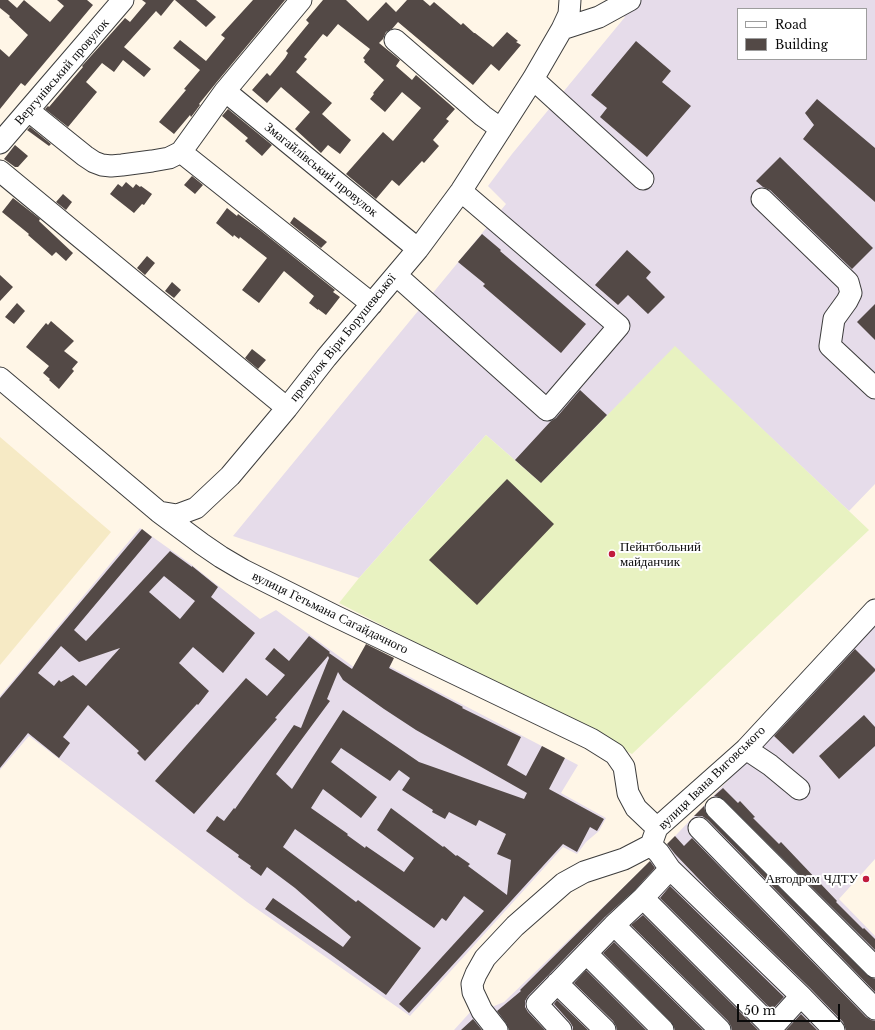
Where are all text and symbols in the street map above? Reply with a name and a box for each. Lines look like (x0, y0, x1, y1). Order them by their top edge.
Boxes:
legend (737, 8, 867, 60)
street label: Вергунівський провулок (12, 16, 112, 128)
text: Road (775, 17, 807, 32)
text: Building (775, 37, 828, 52)
street label: Змагайлівський провулок (261, 120, 381, 220)
street label: провулок Віри Борушевської (287, 271, 399, 405)
place label: Пейнтбольний майданчик (620, 539, 701, 570)
marker: Пейнтбольний майданчик (607, 549, 617, 559)
street label: вулиця Гетьмана Сагайдачного (249, 568, 411, 658)
street label: вулиця Івана Виговського (655, 723, 769, 833)
place label: Автодром ЧДТУ (765, 871, 858, 887)
marker: Автодром ЧДТУ (861, 874, 871, 884)
scale bar (739, 996, 842, 1022)
text: 50 m (744, 1003, 776, 1018)

